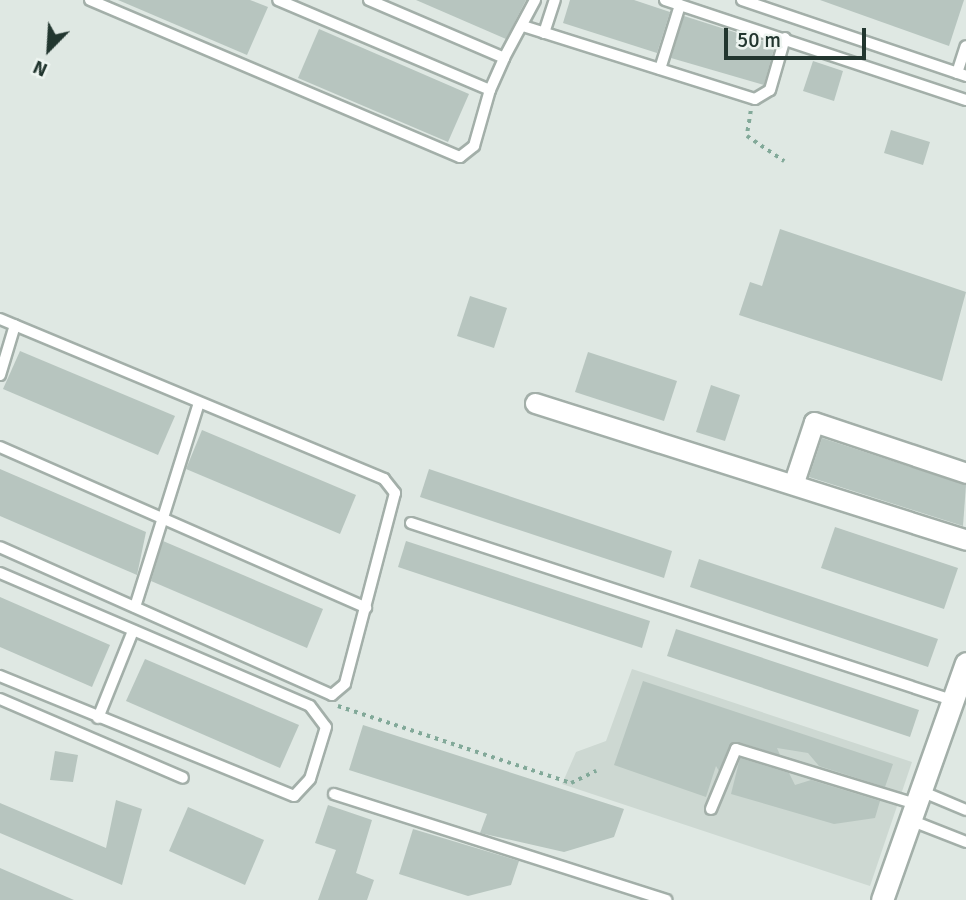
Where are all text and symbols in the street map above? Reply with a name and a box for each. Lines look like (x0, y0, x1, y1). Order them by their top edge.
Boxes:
north arrow (14, 14, 84, 84)
scale bar (728, 14, 870, 58)
text: 50 m (737, 27, 781, 53)
text: N (30, 55, 51, 82)

